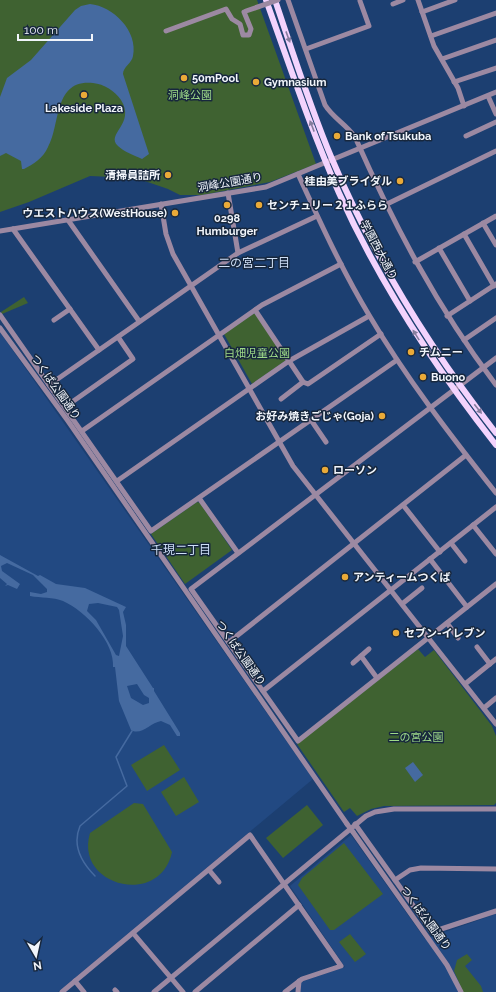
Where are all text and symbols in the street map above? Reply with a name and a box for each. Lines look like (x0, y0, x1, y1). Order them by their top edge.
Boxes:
scale bar (18, 16, 92, 42)
text: 100 m (24, 23, 58, 37)
one-way arrow (285, 31, 291, 43)
place label: 50mPool (192, 72, 239, 85)
marker: 50mPool (179, 73, 189, 83)
place label: Gymnasium (264, 76, 326, 89)
marker: Gymnasium (251, 77, 261, 87)
park label: 洞峰公園 (168, 89, 212, 102)
marker: Lakeside Plaza (79, 90, 89, 100)
place label: Lakeside Plaza (45, 102, 123, 115)
one-way arrow (308, 120, 314, 132)
place label: Bank of Tsukuba (345, 130, 431, 143)
marker: Bank of Tsukuba (332, 131, 342, 141)
place label: 清掃員詰所 (105, 169, 160, 182)
marker: 清掃員詰所 (163, 170, 173, 180)
street label: 洞峰公園通り (196, 170, 264, 195)
place label: 桂由美ブライダル (304, 175, 392, 188)
marker: 桂由美ブライダル (395, 176, 405, 186)
place label: センチュリー２１ふらら (267, 199, 388, 212)
marker: 0298 Humburger (222, 200, 232, 210)
marker: センチュリー２１ふらら (254, 200, 264, 210)
place label: ウエストハウス(WestHouse) (23, 207, 168, 220)
marker: ウエストハウス(WestHouse) (170, 208, 180, 218)
place label: 0298 Humburger (196, 212, 258, 238)
street label: 学園西大通り (357, 218, 400, 282)
district label: 二の宮二丁目 (218, 256, 290, 270)
one-way arrow (412, 329, 420, 340)
place label: チムニー (419, 346, 463, 359)
park label: 白畑児童公園 (224, 347, 290, 360)
marker: チムニー (406, 347, 416, 357)
street label: つくば公園通り (28, 352, 83, 423)
place label: Buono (431, 371, 466, 384)
marker: Buono (418, 372, 428, 382)
one-way arrow (473, 404, 482, 415)
place label: お好み焼きごじゃ(Goja) (255, 410, 375, 423)
marker: お好み焼きごじゃ(Goja) (377, 411, 387, 421)
place label: ローソン (333, 464, 377, 477)
marker: ローソン (320, 465, 330, 475)
district label: 千現二丁目 (151, 543, 211, 557)
place label: アンティームつくば (353, 571, 451, 584)
marker: アンティームつくば (340, 572, 350, 582)
street label: つくば公園通り (213, 618, 268, 689)
place label: セブン-イレブン (404, 627, 486, 640)
marker: セブン-イレブン (391, 628, 401, 638)
park label: 二の宮公園 (389, 731, 444, 744)
street label: つくば公園通り (398, 883, 453, 953)
north arrow (16, 936, 56, 976)
text: N (32, 958, 43, 972)

